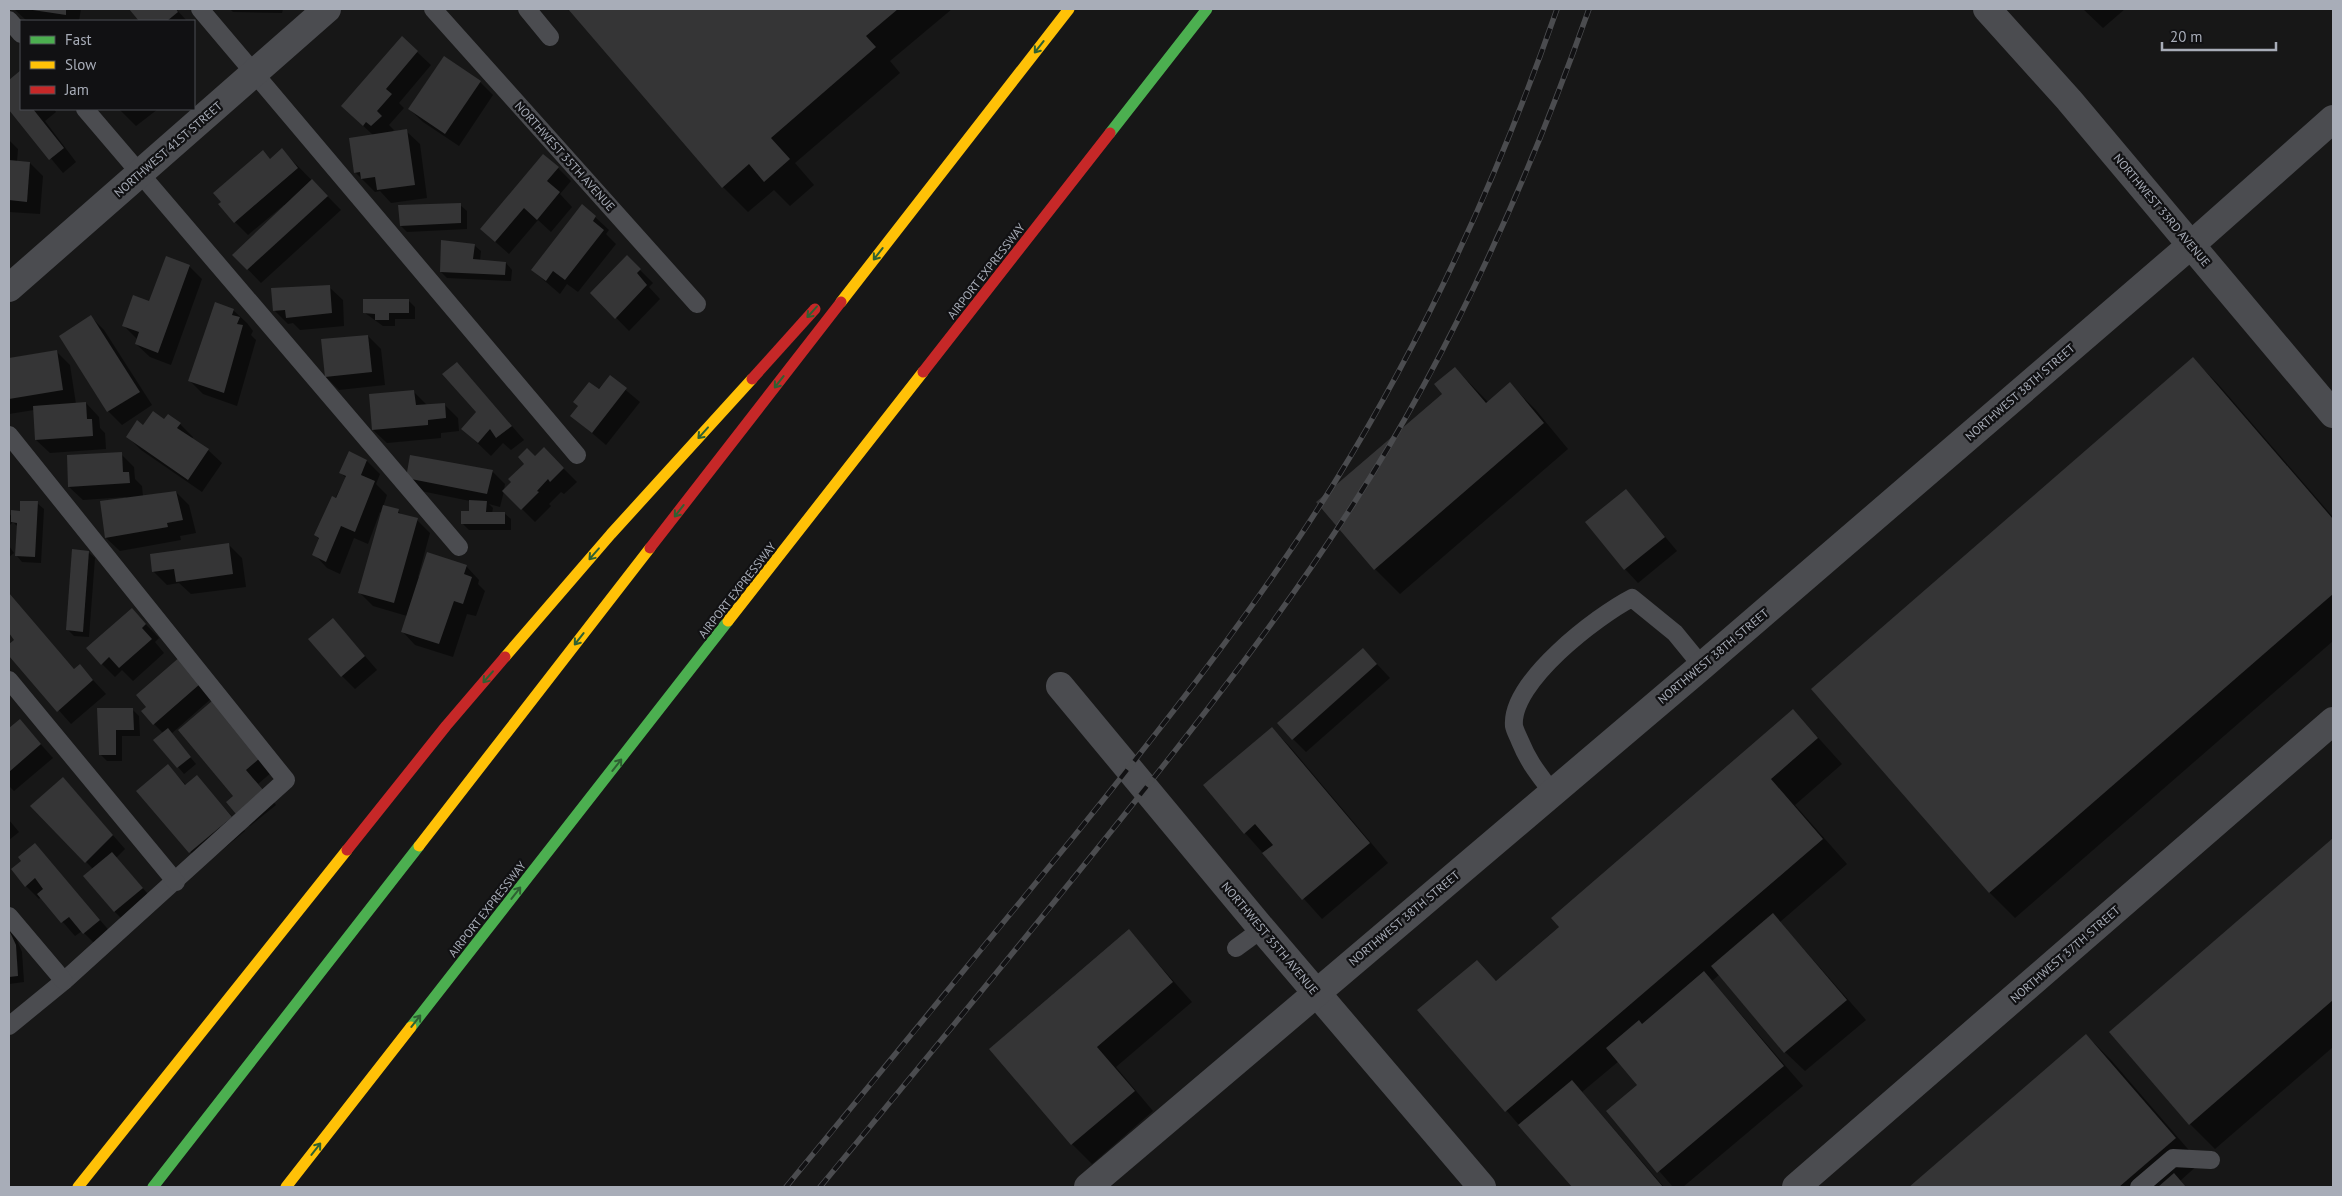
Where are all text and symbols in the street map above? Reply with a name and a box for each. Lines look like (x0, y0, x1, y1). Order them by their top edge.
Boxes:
legend (20, 20, 195, 110)
scale bar (2162, 20, 2276, 52)
text: 20 m (2170, 27, 2203, 46)
text: Fast (65, 30, 92, 49)
one-way arrow (1033, 40, 1044, 53)
text: Slow (65, 55, 96, 74)
text: Jam (64, 80, 89, 99)
street label: NORTHWEST 41ST STREET (111, 98, 225, 200)
street label: NORTHWEST 35TH AVENUE (512, 98, 618, 214)
street label: NORTHWEST 33RD AVENUE (2110, 151, 2214, 269)
street label: AIRPORT EXPRESSWAY (944, 220, 1028, 322)
one-way arrow (873, 247, 884, 260)
one-way arrow (806, 306, 818, 319)
street label: NORTHWEST 38TH STREET (1962, 340, 2078, 444)
one-way arrow (773, 375, 784, 388)
one-way arrow (697, 426, 708, 439)
one-way arrow (674, 504, 684, 518)
street label: AIRPORT EXPRESSWAY (695, 539, 779, 641)
one-way arrow (588, 547, 600, 560)
street label: NORTHWEST 38TH STREET (1654, 605, 1772, 707)
one-way arrow (574, 632, 585, 645)
one-way arrow (482, 670, 494, 683)
one-way arrow (611, 759, 622, 772)
street label: AIRPORT EXPRESSWAY (445, 858, 529, 960)
street label: NORTHWEST 38TH STREET (1345, 867, 1463, 969)
street label: NORTHWEST 35TH AVENUE (1219, 879, 1321, 997)
one-way arrow (511, 887, 522, 900)
street label: NORTHWEST 37TH STREET (2007, 902, 2123, 1006)
one-way arrow (411, 1014, 421, 1028)
one-way arrow (310, 1143, 321, 1156)

